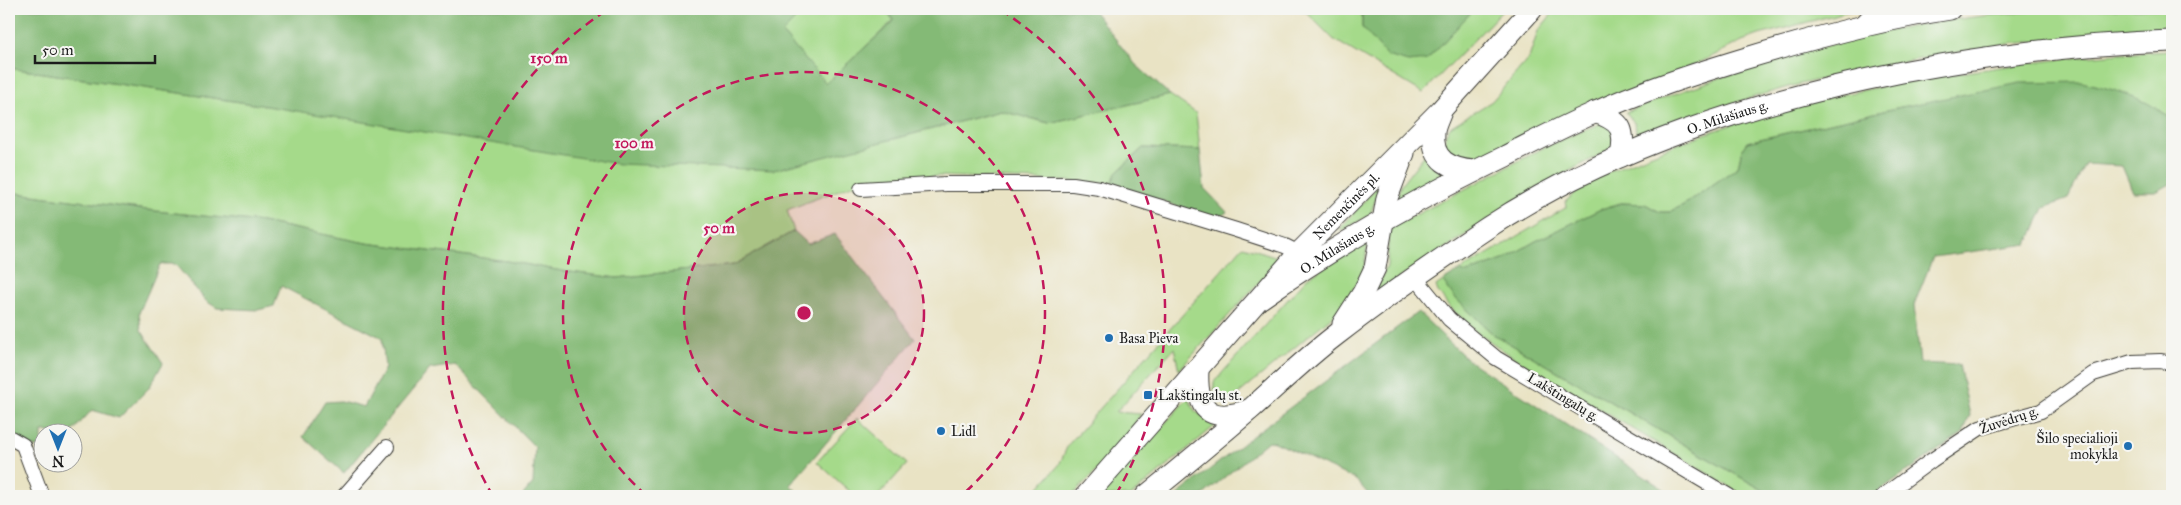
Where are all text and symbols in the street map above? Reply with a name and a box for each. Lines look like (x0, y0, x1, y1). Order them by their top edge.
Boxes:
scale bar (35, 32, 155, 64)
text: 50 m (42, 41, 74, 59)
text: 150 m (530, 49, 568, 67)
street label: O. Milašiaus g. (1685, 96, 1770, 138)
text: 100 m (614, 134, 654, 152)
street label: Nemenčinės pl. (1309, 168, 1383, 243)
text: 50 m (703, 219, 735, 237)
street label: O. Milašiaus g. (1297, 219, 1377, 278)
centre of rings (795, 304, 813, 322)
place label: Basa Pieva (1119, 330, 1178, 347)
marker: Basa Pieva (1103, 332, 1115, 344)
street label: Lakštingalų g. (1524, 369, 1602, 425)
place label: Lakštingalų st. (1158, 387, 1242, 404)
marker: Lakštingalų st. (1142, 389, 1154, 401)
street label: Žuvėdrų g. (1977, 401, 2041, 437)
north arrow (32, 422, 82, 472)
place label: Lidl (951, 423, 976, 440)
marker: Lidl (935, 425, 947, 437)
place label: Šilo specialioji mokykla (2037, 428, 2118, 463)
marker: Šilo specialioji mokykla (2122, 440, 2134, 452)
text: N (52, 452, 64, 469)

